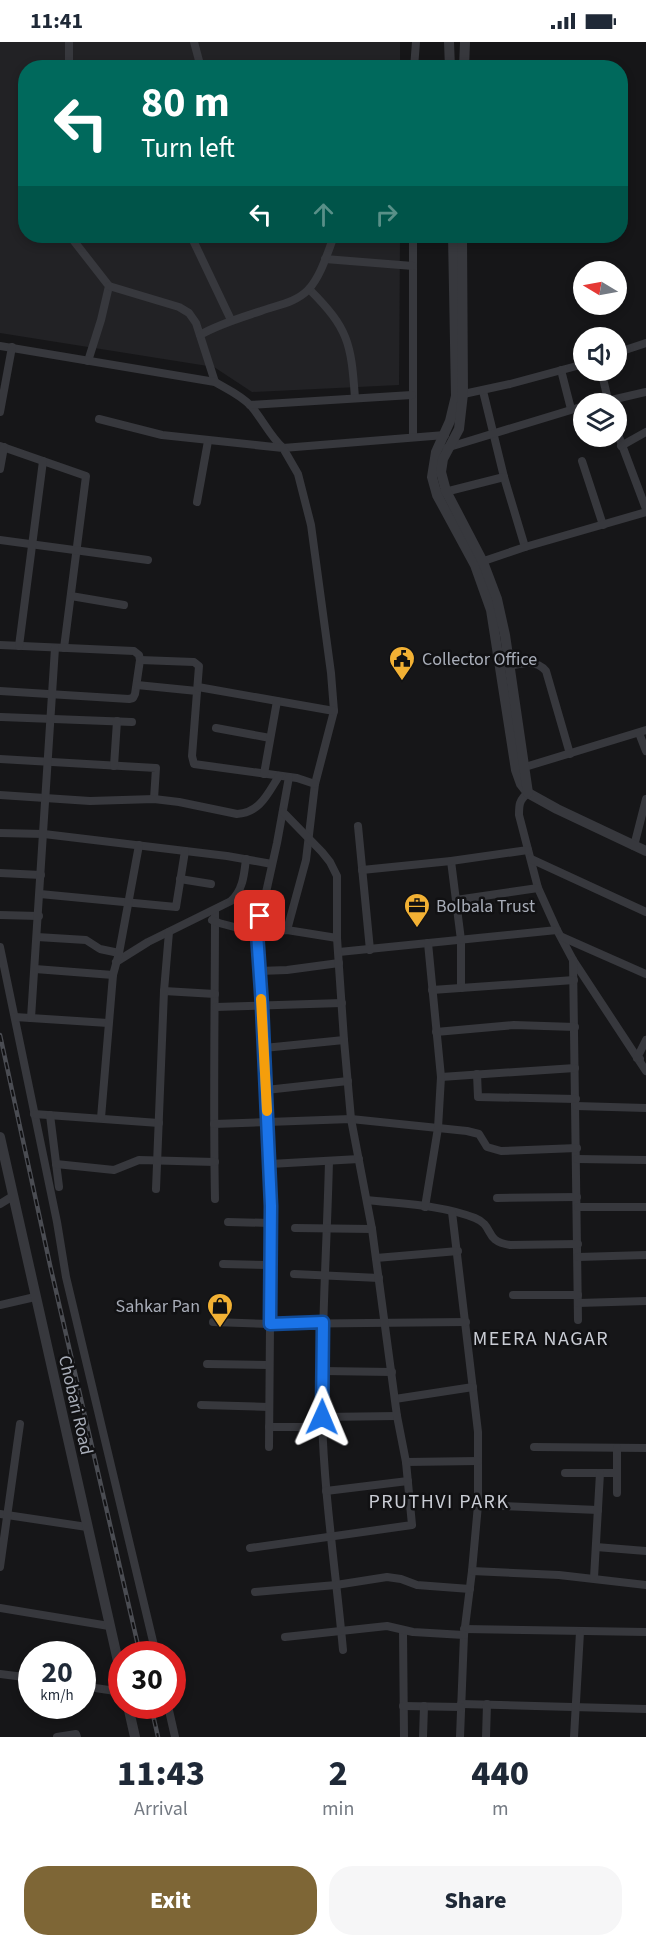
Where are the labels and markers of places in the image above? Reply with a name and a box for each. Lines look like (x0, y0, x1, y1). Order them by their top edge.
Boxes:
public building icon: Collector Office (387, 644, 417, 682)
place label: Collector Office (422, 647, 537, 672)
pin (234, 890, 285, 941)
office icon: Bolbala Trust (402, 891, 432, 929)
place label: Bolbala Trust (436, 894, 535, 919)
shop icon: Sahkar Pan (205, 1291, 235, 1329)
place label: Sahkar Pan (116, 1294, 200, 1319)

